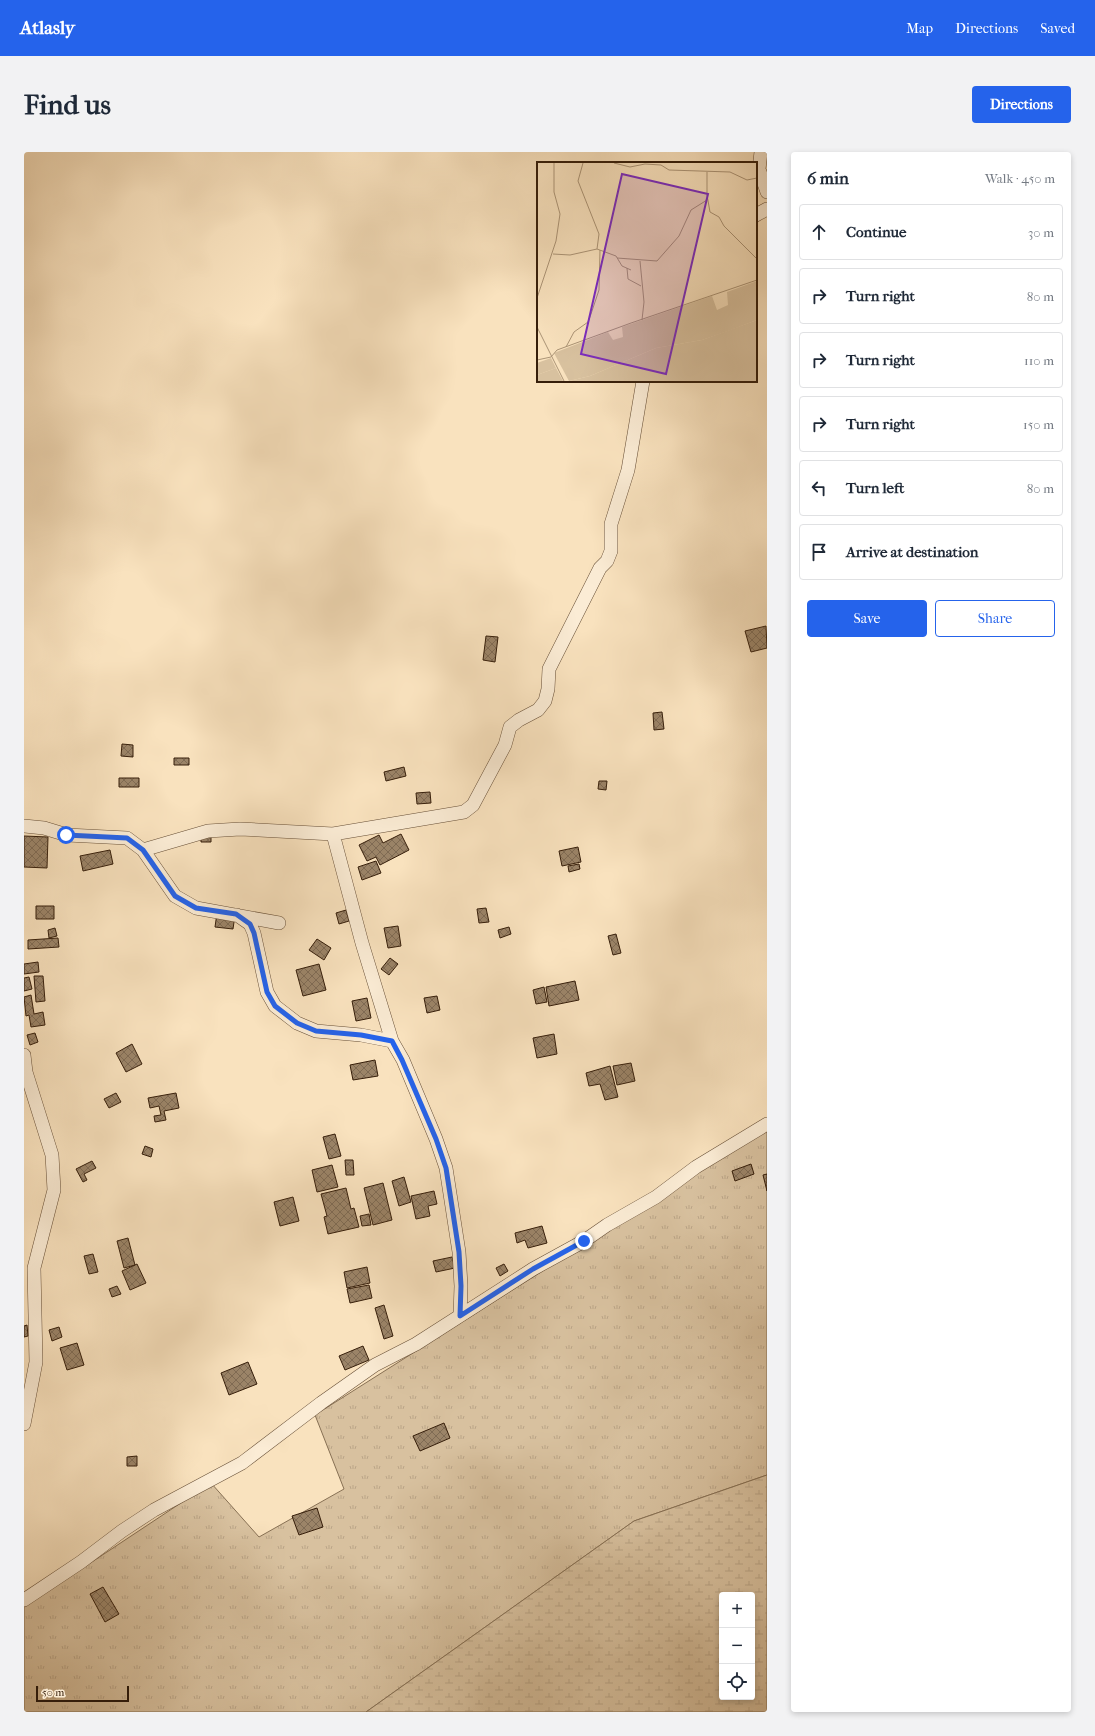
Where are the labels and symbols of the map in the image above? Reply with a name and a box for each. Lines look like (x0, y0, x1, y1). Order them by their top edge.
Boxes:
inset map (537, 162, 757, 382)
route start (57, 826, 75, 844)
route end (575, 1232, 593, 1250)
scale bar (36, 1684, 129, 1703)

